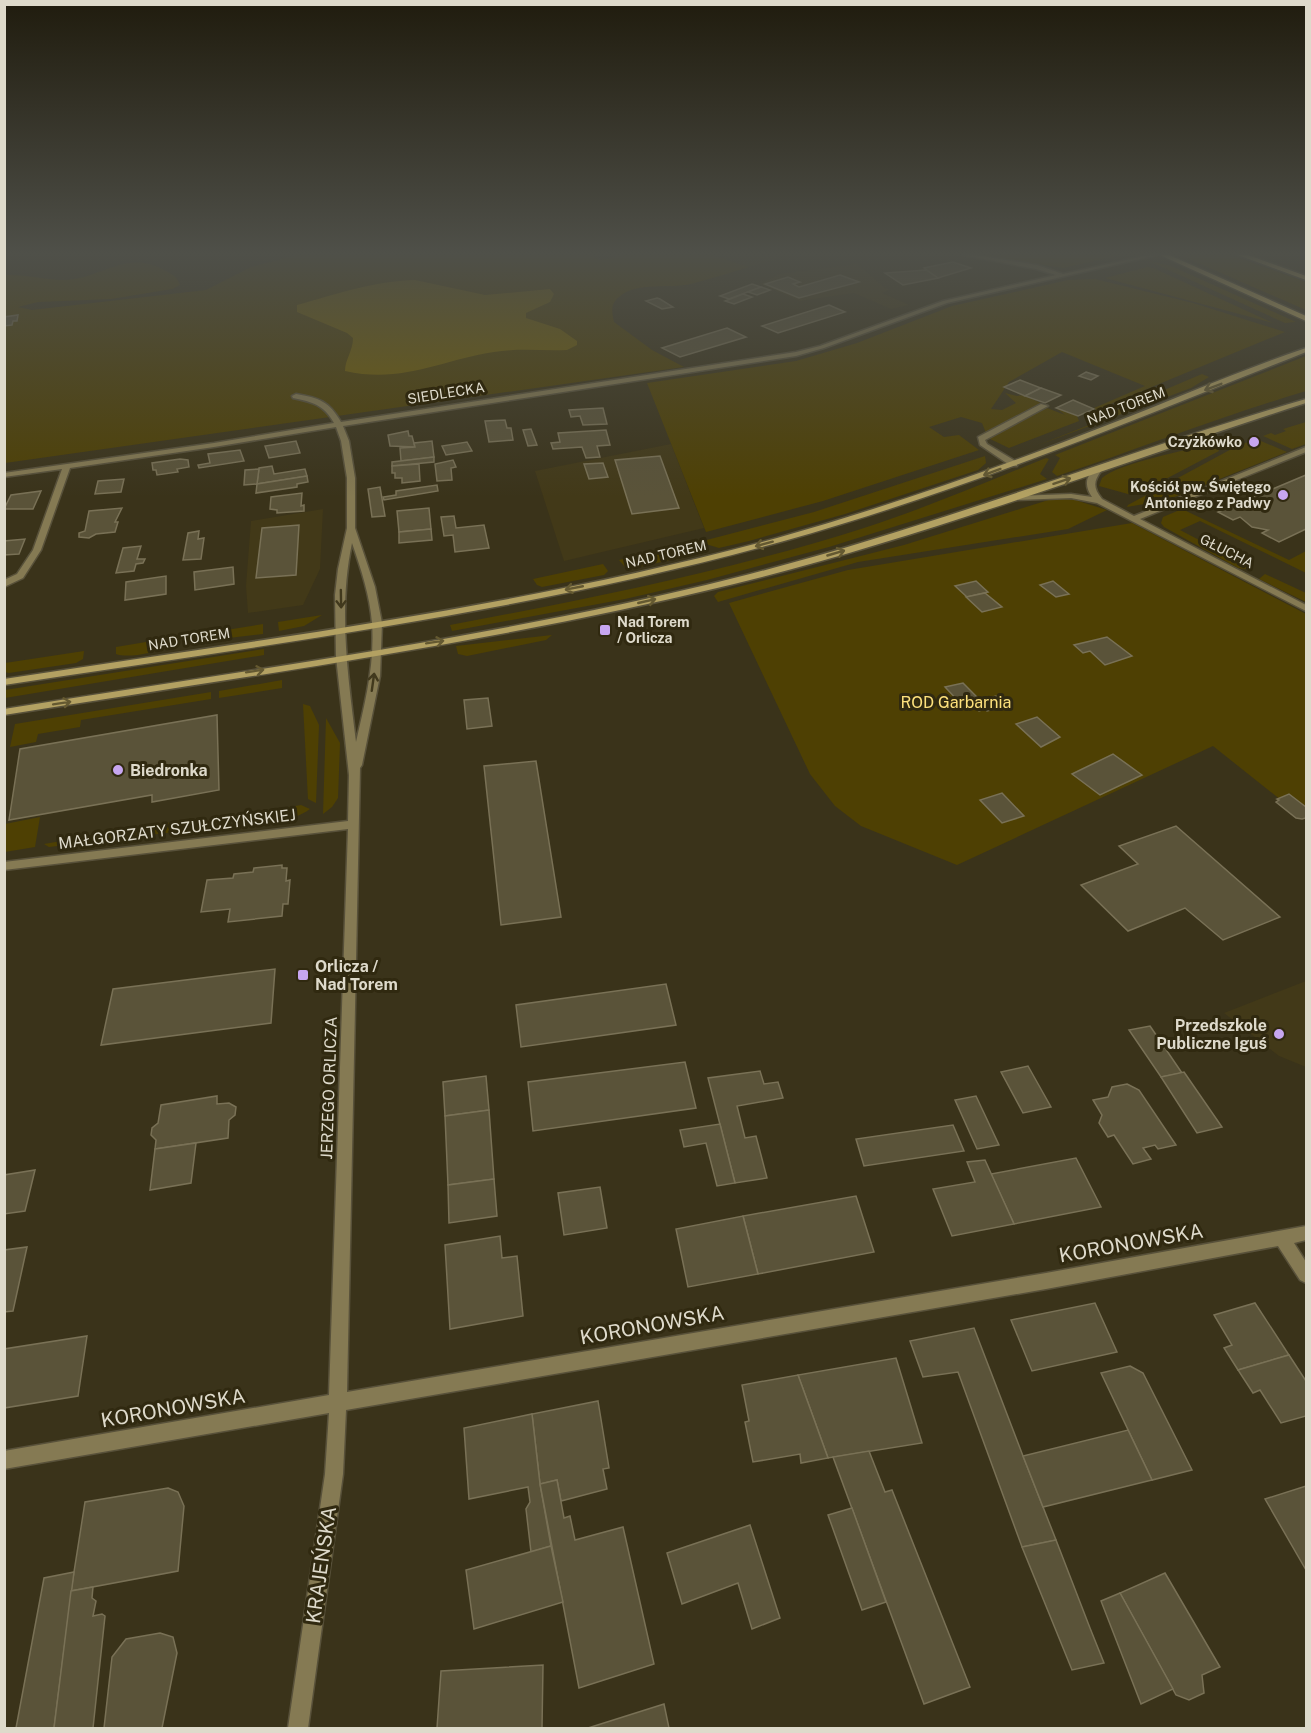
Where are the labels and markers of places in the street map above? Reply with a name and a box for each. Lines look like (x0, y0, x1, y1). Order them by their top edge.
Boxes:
place label: Czyżkówko (1168, 434, 1242, 450)
marker: Czyżkówko (1247, 435, 1261, 449)
place label: Kościół pw. Świętego Antoniego z Padwy (1130, 477, 1271, 511)
marker: Kościół pw. Świętego Antoniego z Padwy (1276, 488, 1290, 502)
place label: Nad Torem / Orlicza (617, 614, 690, 646)
marker: Nad Torem / Orlicza (598, 623, 612, 637)
place label: Biedronka (130, 761, 208, 780)
marker: Biedronka (111, 763, 125, 777)
place label: Orlicza / Nad Torem (315, 957, 398, 994)
marker: Orlicza / Nad Torem (296, 968, 310, 982)
place label: Przedszkole Publiczne Iguś (1156, 1016, 1267, 1053)
marker: Przedszkole Publiczne Iguś (1272, 1027, 1286, 1041)

